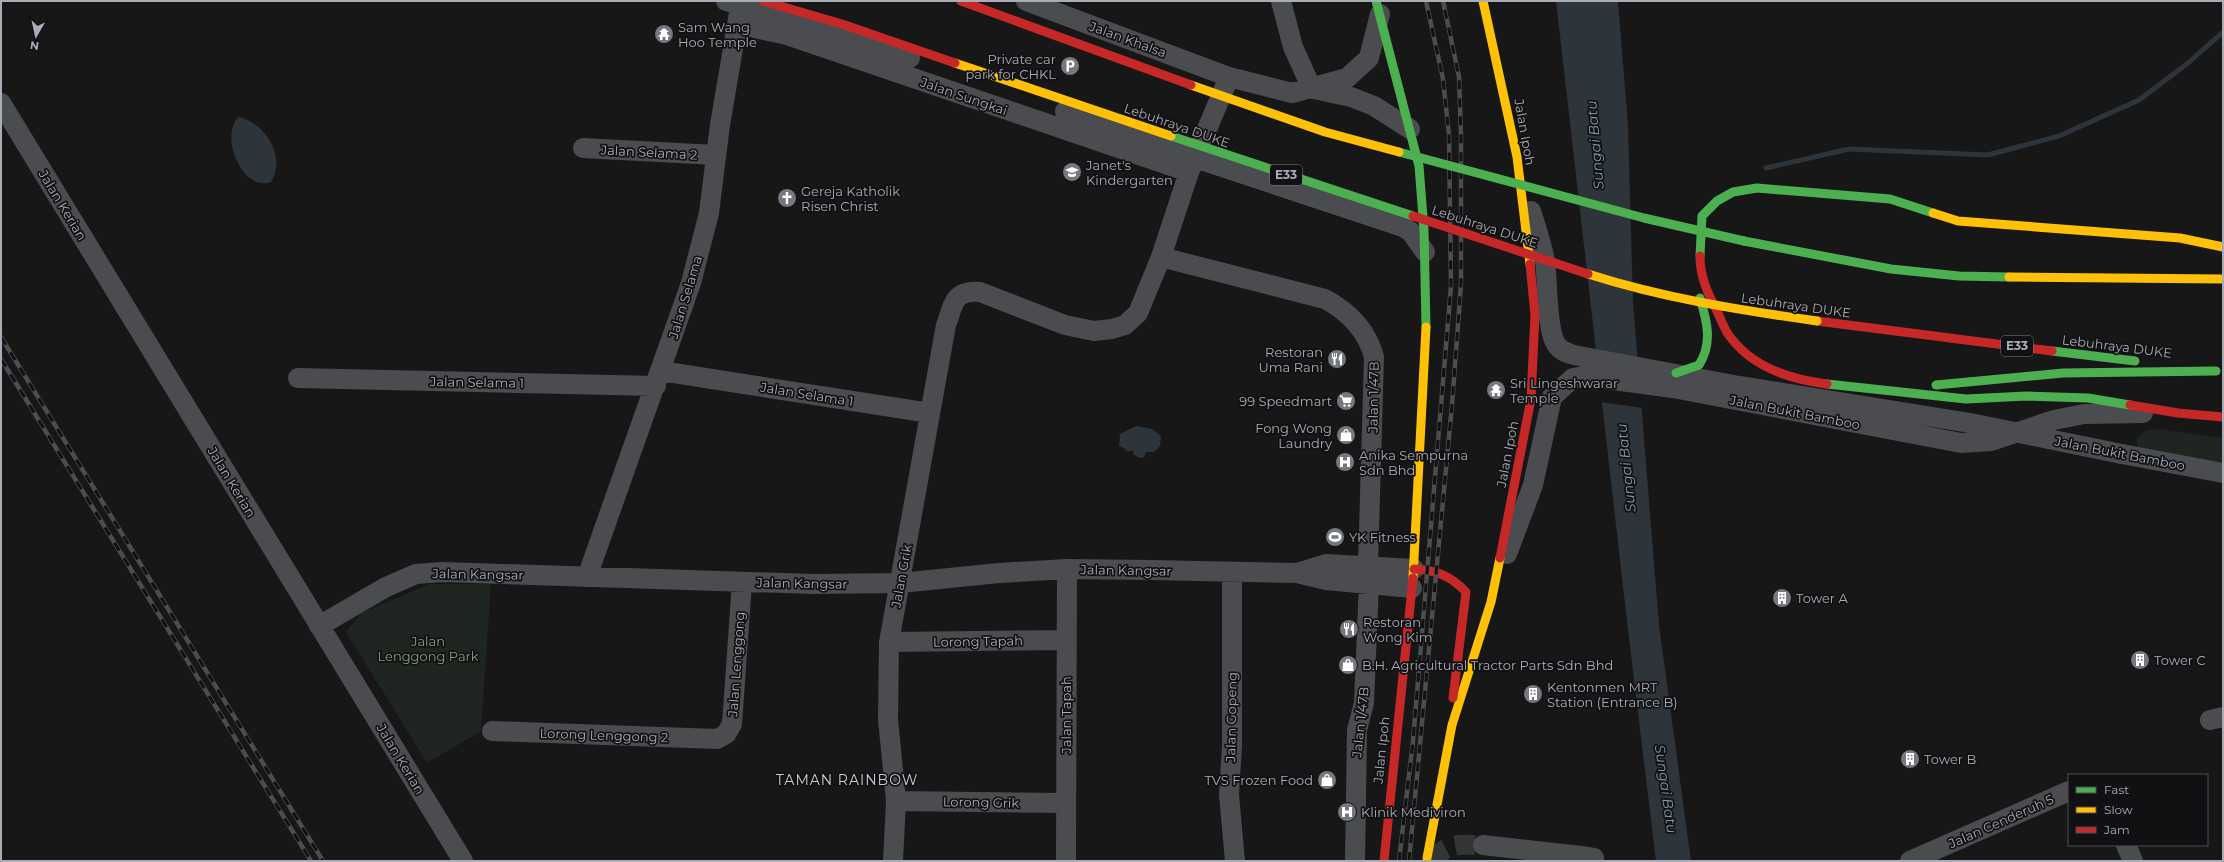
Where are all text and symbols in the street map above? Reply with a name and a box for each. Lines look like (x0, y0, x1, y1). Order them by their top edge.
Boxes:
north arrow (16, 16, 56, 56)
street label: Jalan Khalsa (1086, 17, 1169, 60)
place label: Sam Wang Hoo Temple (678, 19, 757, 50)
temple icon: Sam Wang Hoo Temple (653, 23, 675, 45)
text: N (29, 38, 40, 53)
place label: Private car park for CHKL (966, 51, 1056, 82)
parking icon: Private car park for CHKL (1059, 55, 1081, 77)
street label: Jalan Sungkai (918, 73, 1010, 118)
street label: Jalan Ipoh (1511, 97, 1539, 166)
street label: Lebuhraya DUKE (1122, 99, 1232, 151)
water label: Sungai Batu (1582, 100, 1608, 190)
street label: Jalan Selama 2 (599, 141, 698, 163)
place label: Janet's Kindergarten (1085, 157, 1173, 188)
school or university icon: Janet's Kindergarten (1061, 161, 1083, 183)
road number: E33 (1270, 165, 1302, 185)
street label: Jalan Kerian (35, 166, 90, 243)
place label: Gereja Katholik Risen Christ (801, 183, 900, 214)
church icon: Gereja Katholik Risen Christ (776, 187, 798, 209)
street label: Lebuhraya DUKE (1430, 201, 1540, 251)
street label: Jalan Selama (664, 254, 705, 341)
street label: Lebuhraya DUKE (1740, 289, 1852, 321)
street label: Lebuhraya DUKE (2061, 331, 2173, 361)
road number: E33 (2001, 336, 2033, 356)
place label: Restoran Uma Rani (1259, 344, 1323, 375)
restaurant icon: Restoran Uma Rani (1326, 348, 1348, 370)
street label: Jalan 1/47B (1364, 361, 1382, 434)
street label: Jalan Selama 1 (429, 373, 524, 391)
place label: Sri Lingeshwarar Temple (1510, 375, 1618, 406)
street label: Jalan Selama 1 (758, 379, 855, 409)
temple icon: Sri Lingeshwarar Temple (1485, 379, 1507, 401)
supermarket icon: 99 Speedmart (1335, 390, 1357, 412)
street label: Jalan Bukit Bamboo (1728, 391, 1861, 432)
place label: 99 Speedmart (1239, 393, 1332, 409)
street label: Jalan Ipoh (1493, 419, 1521, 490)
place label: Fong Wong Laundry (1255, 420, 1333, 451)
water label: Sungai Batu (1612, 423, 1640, 513)
shop icon: Fong Wong Laundry (1335, 424, 1357, 446)
street label: Jalan Bukit Bamboo (2053, 432, 2186, 473)
street label: Jalan Kerian (204, 443, 259, 520)
place label: Anika Sempurna Sdn Bhd (1359, 447, 1468, 478)
hospital icon: Anika Sempurna Sdn Bhd (1334, 451, 1356, 473)
sports icon: YK Fitness (1324, 526, 1346, 548)
place label: YK Fitness (1349, 529, 1416, 545)
street label: Jalan Grik (887, 543, 914, 610)
street label: Jalan Kangsar (1079, 561, 1172, 579)
street label: Jalan Kangsar (431, 565, 524, 583)
street label: Jalan Kangsar (755, 574, 848, 592)
building icon: Tower A (1771, 587, 1793, 609)
place label: Tower A (1796, 590, 1848, 606)
street label: Jalan Lenggong (724, 611, 748, 718)
place label: Restoran Wong Kim (1363, 614, 1433, 645)
restaurant icon: Restoran Wong Kim (1338, 618, 1360, 640)
street label: Lorong Tapah (933, 632, 1023, 650)
park label: Jalan Lenggong Park (378, 633, 479, 664)
building icon: Tower C (2129, 649, 2151, 671)
place label: Tower C (2154, 652, 2206, 668)
shop icon: B.H. Agricultural Tractor Parts Sdn Bhd (1337, 654, 1359, 676)
place label: B.H. Agricultural Tractor Parts Sdn Bhd (1362, 657, 1613, 673)
street label: Jalan Gopeng (1222, 672, 1240, 763)
street label: Jalan Tapah (1058, 676, 1074, 755)
place label: Kentonmen MRT Station (Entrance B) (1547, 679, 1678, 710)
building icon: Kentonmen MRT Station (Entrance B) (1522, 683, 1544, 705)
street label: Jalan 1/47B (1348, 686, 1372, 759)
street label: Jalan Ipoh (1369, 716, 1392, 785)
street label: Jalan Kerian (373, 720, 428, 797)
street label: Lorong Lenggong 2 (539, 725, 669, 745)
water label: Sungai Batu (1651, 744, 1681, 834)
building icon: Tower B (1899, 748, 1921, 770)
place label: Tower B (1924, 751, 1976, 767)
shop icon: TVS Frozen Food (1316, 769, 1338, 791)
district label: TAMAN RAINBOW (776, 771, 918, 789)
place label: TVS Frozen Food (1204, 772, 1313, 788)
legend (2068, 774, 2208, 846)
text: Fast (2104, 782, 2129, 797)
street label: Jalan Cenderuh 5 (1945, 791, 2056, 852)
street label: Lorong Grik (943, 793, 1020, 811)
hospital icon: Klinik Mediviron (1336, 801, 1358, 823)
text: Slow (2104, 802, 2133, 817)
place label: Klinik Mediviron (1361, 804, 1466, 820)
text: Jam (2103, 822, 2130, 837)

